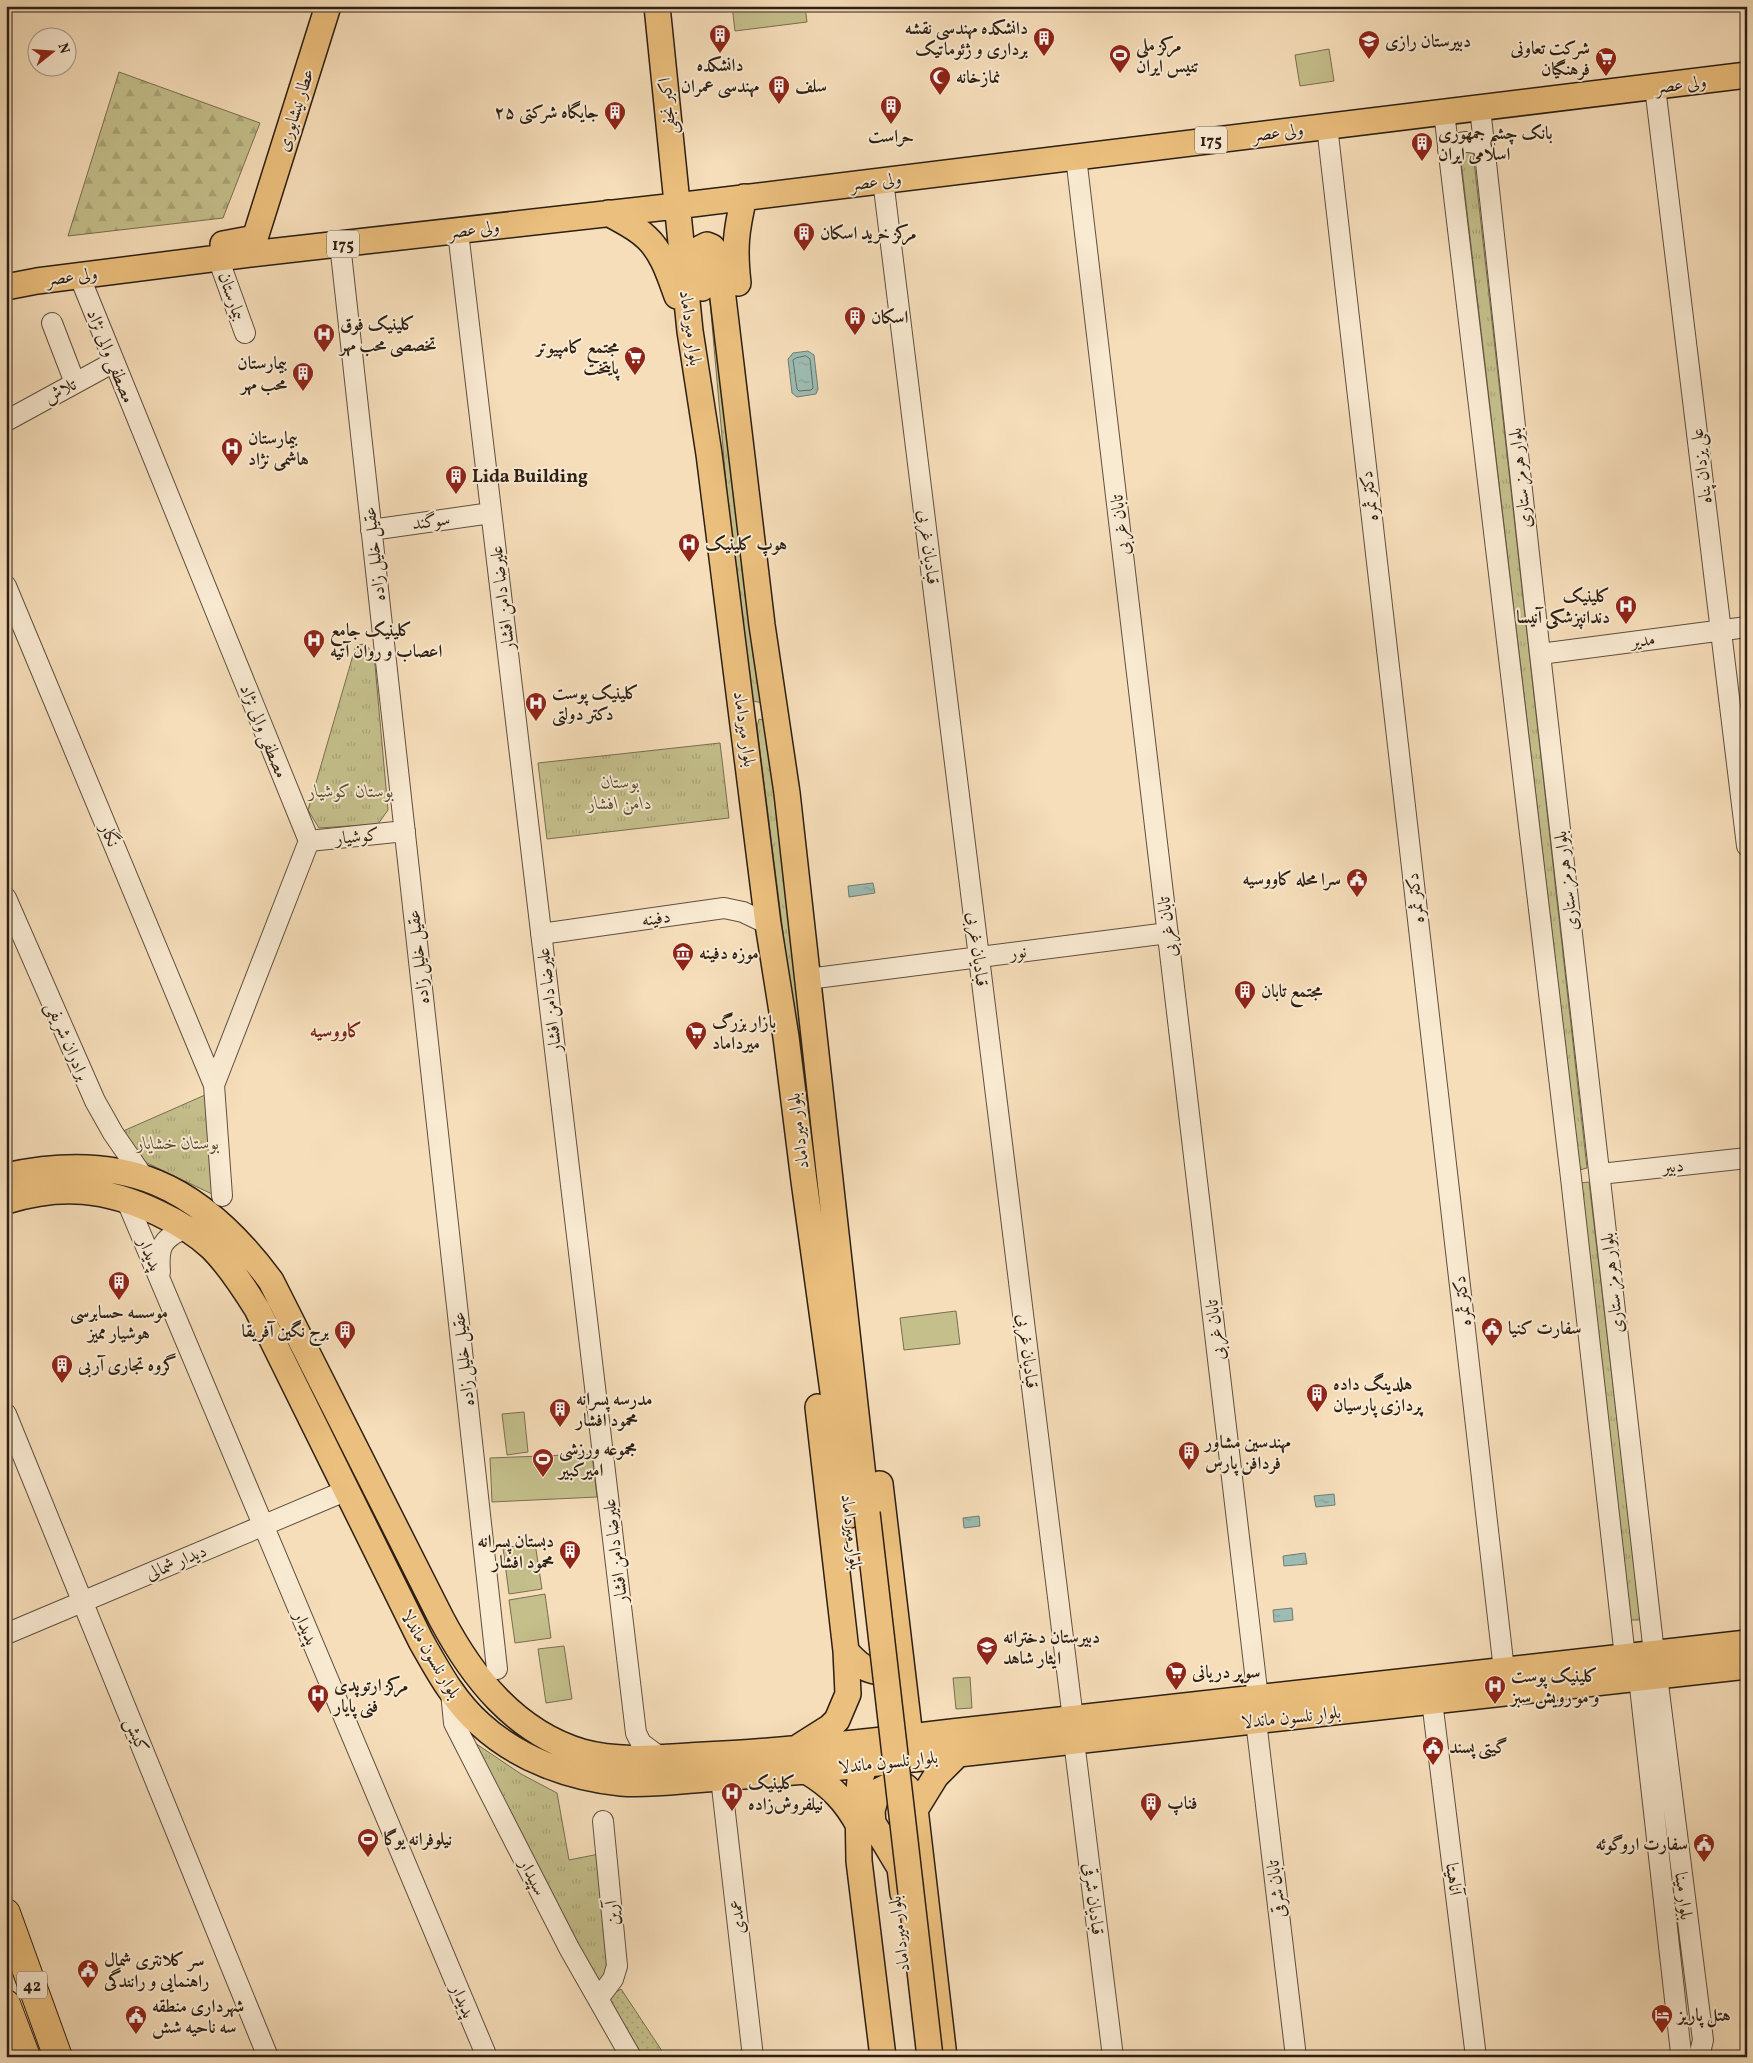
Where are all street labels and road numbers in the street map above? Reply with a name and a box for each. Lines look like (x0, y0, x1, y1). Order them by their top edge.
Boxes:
street label: عطار نیشابوری (271, 66, 322, 155)
street label: ولی عصر (1652, 70, 1708, 101)
street label: اکبر نجفی (653, 76, 684, 136)
street label: ولی عصر (1249, 118, 1305, 149)
road number: 175 (1195, 126, 1227, 154)
street label: ولی عصر (847, 167, 903, 198)
street label: ولی عصر (445, 215, 501, 246)
road number: 175 (327, 230, 359, 258)
street label: ولی عصر (43, 262, 99, 293)
street label: بیمارستان (211, 269, 251, 324)
street label: بلوار میرداماد (672, 289, 707, 368)
street label: مصطفی والی نژاد (79, 306, 140, 407)
street label: تلاش (40, 373, 82, 411)
street label: بلوار هرمز ستاری (1504, 426, 1539, 529)
street label: علی یزدان پناه (1685, 427, 1720, 505)
street label: دکتر ثمره (1355, 469, 1386, 522)
street label: تابان غربی (1105, 493, 1138, 557)
street label: عقیل خلیل زاده (358, 505, 393, 602)
street label: سوگند (410, 507, 452, 538)
street label: قبادیان غربی (911, 508, 945, 586)
street label: علیرضا دامن افشار (485, 544, 523, 654)
street label: مدیر (1628, 628, 1657, 656)
street label: مصطفی والی نژاد (232, 681, 293, 782)
street label: بلوار میرداماد (726, 690, 761, 769)
street label: نگار (92, 818, 126, 851)
street label: کوشیار (332, 823, 380, 852)
street label: بلوار هرمز ستاری (1549, 829, 1586, 932)
street label: دکتر ثمره (1401, 871, 1432, 924)
street label: تابان غربی (1152, 895, 1185, 959)
street label: دفینه (640, 905, 672, 934)
street label: عقیل خلیل زاده (402, 908, 437, 1005)
street label: قبادیان غربی (960, 910, 994, 988)
street label: نور (1006, 940, 1028, 967)
street label: علیرضا دامن افشار (532, 946, 570, 1056)
street label: برادران شریفی (39, 998, 94, 1085)
street label: بلوار میرداماد (782, 1091, 817, 1170)
street label: دبیر (1659, 1154, 1685, 1181)
street label: بلوار هرمز ستاری (1596, 1231, 1631, 1334)
street label: پدیدار (130, 1232, 167, 1275)
street label: دکتر ثمره (1448, 1274, 1479, 1327)
street label: تابان غربی (1200, 1298, 1233, 1362)
street label: عقیل خلیل زاده (447, 1310, 482, 1407)
street label: قبادیان غربی (1010, 1312, 1044, 1390)
street label: بلوار میرداماد (833, 1493, 868, 1572)
street label: علیرضا دامن افشار (598, 1497, 636, 1607)
street label: دیدار شمالی (142, 1539, 211, 1587)
street label: بلوار نلسون ماندلا (393, 1605, 466, 1704)
street label: پدیدار (286, 1606, 323, 1649)
street label: بلوار نلسون ماندلا (1240, 1701, 1342, 1736)
street label: کیش (117, 1714, 154, 1757)
street label: بلوار نلسون ماندلا (837, 1746, 939, 1781)
street label: سپیدار (511, 1853, 552, 1901)
street label: تابان شرقی (1261, 1858, 1293, 1919)
street label: قبادیان شرقی (1076, 1862, 1109, 1937)
street label: آناهیتا (1438, 1862, 1467, 1899)
street label: بلوار مینا (1667, 1871, 1698, 1922)
street label: بلوار میرداماد (883, 1894, 918, 1973)
street label: آرین (600, 1897, 627, 1927)
street label: عمدی (724, 1898, 753, 1936)
road number: 42 (17, 1972, 47, 1998)
street label: پدیدار (443, 1979, 480, 2022)

